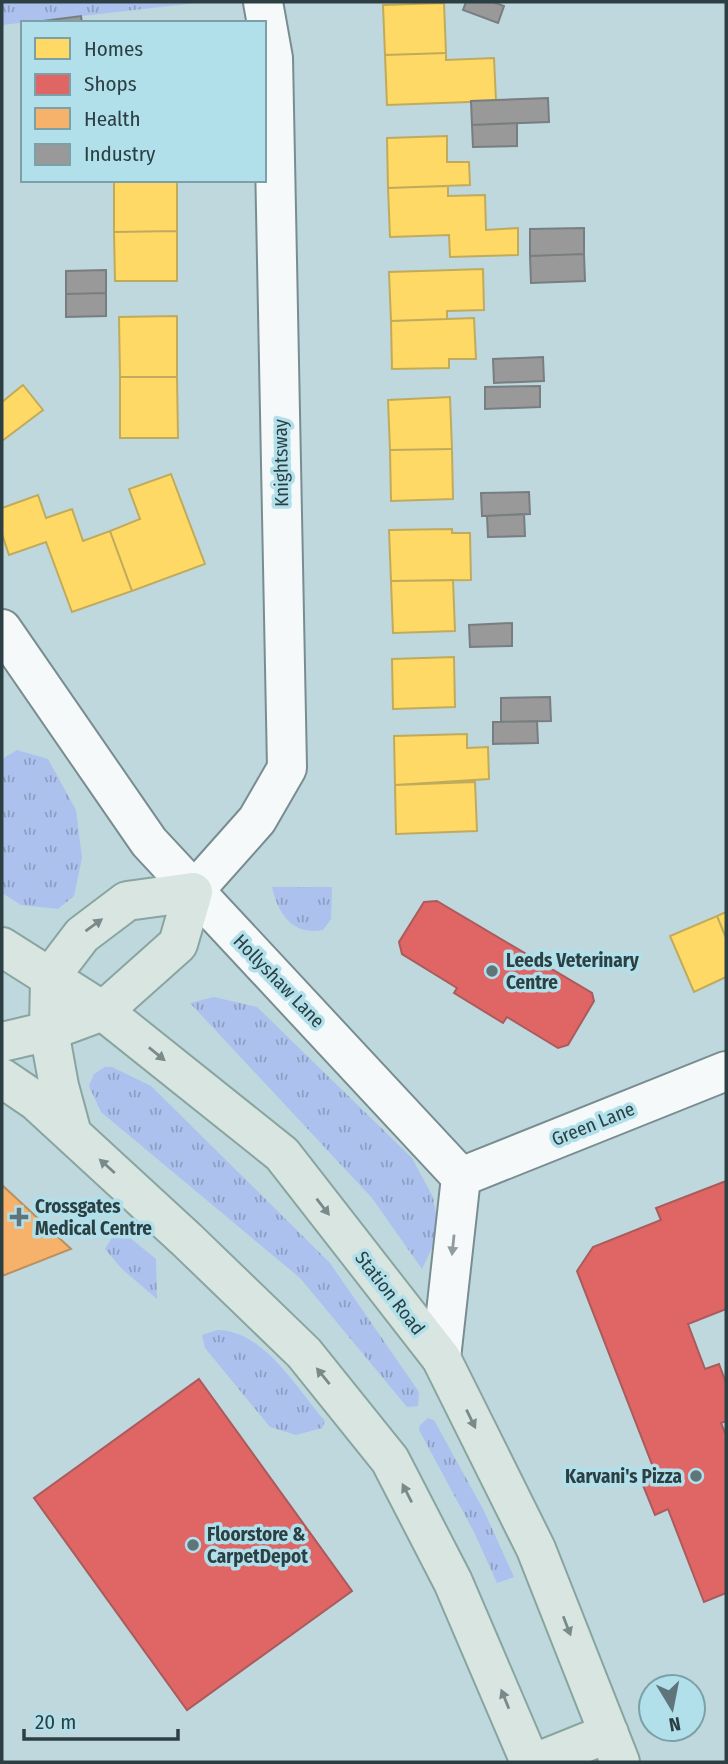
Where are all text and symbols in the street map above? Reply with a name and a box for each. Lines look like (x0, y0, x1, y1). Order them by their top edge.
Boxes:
legend (21, 21, 266, 182)
text: Homes (84, 36, 143, 62)
text: Shops (84, 71, 137, 97)
text: Health (84, 106, 140, 132)
text: Industry (84, 141, 156, 167)
street label: Knightsway (269, 418, 293, 507)
one-way arrow (85, 919, 103, 933)
street label: Hollyshaw Lane (229, 930, 329, 1032)
place label: Leeds Veterinary Centre (506, 949, 640, 994)
marker: Leeds Veterinary Centre (484, 963, 500, 979)
one-way arrow (147, 1046, 165, 1061)
street label: Green Lane (548, 1097, 638, 1151)
one-way arrow (99, 1159, 116, 1175)
place label: Crossgates Medical Centre (35, 1195, 152, 1240)
one-way arrow (316, 1197, 331, 1215)
marker: Crossgates Medical Centre (9, 1207, 29, 1227)
one-way arrow (448, 1234, 459, 1256)
street label: Station Road (350, 1247, 430, 1339)
one-way arrow (315, 1367, 330, 1385)
one-way arrow (466, 1409, 477, 1429)
place label: Karvani's Pizza (565, 1465, 682, 1488)
marker: Karvani's Pizza (688, 1468, 704, 1484)
one-way arrow (402, 1483, 413, 1503)
place label: Floorstore & CarpetDepot (207, 1523, 308, 1568)
marker: Floorstore & CarpetDepot (185, 1537, 201, 1553)
one-way arrow (561, 1615, 572, 1636)
north arrow (637, 1673, 707, 1743)
one-way arrow (499, 1688, 510, 1709)
scale bar (24, 1698, 178, 1742)
text: 20 m (35, 1709, 76, 1735)
text: N (667, 1712, 682, 1737)

